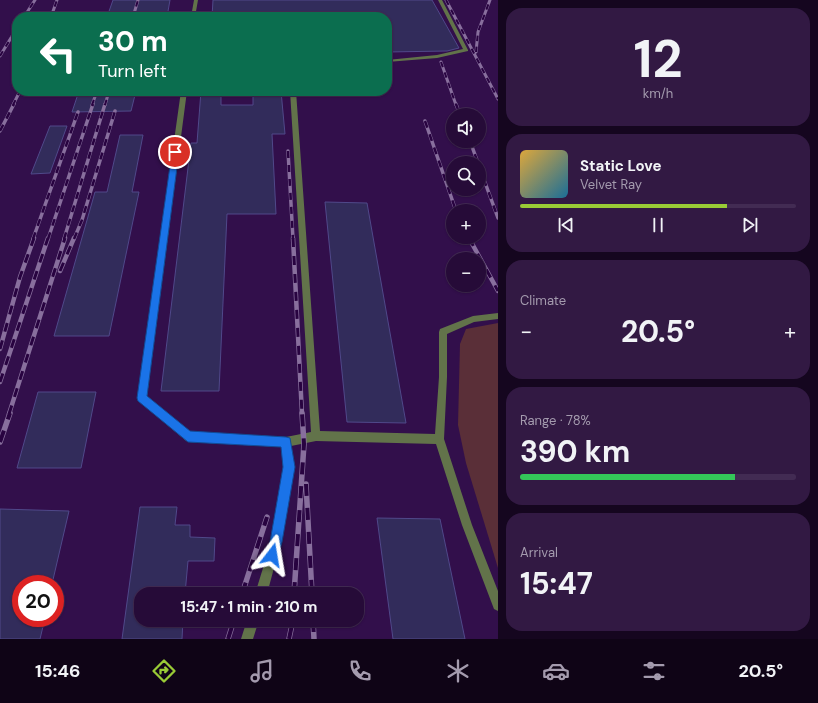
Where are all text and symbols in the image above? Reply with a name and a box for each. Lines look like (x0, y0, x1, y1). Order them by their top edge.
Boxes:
text: 30 m (98, 23, 168, 60)
text: 12 (634, 25, 682, 93)
icon: left (32, 28, 84, 80)
text: Turn left (98, 59, 167, 83)
text: km/h (643, 85, 673, 102)
map controls (446, 108, 486, 292)
button: sound (446, 108, 486, 148)
pin (158, 135, 192, 169)
icon: arrive (164, 141, 186, 163)
button: search (446, 156, 486, 196)
text: Static Love (580, 156, 661, 176)
text: Velvet Ray (580, 176, 642, 193)
button: + (446, 204, 486, 244)
icon: previous (555, 214, 577, 236)
icon: pause (647, 214, 669, 236)
icon: next (739, 214, 761, 236)
button: − (446, 252, 486, 292)
text: Climate (520, 292, 566, 309)
text: 20.5° (621, 312, 695, 351)
text: − (520, 317, 532, 346)
text: + (784, 317, 796, 346)
text: Range · 78% (520, 412, 591, 429)
text: 390 km (520, 432, 630, 471)
position arrow (251, 534, 293, 576)
text: Arrival (520, 544, 558, 561)
text: 15:47 (520, 564, 593, 603)
speed limit sign: 20 (12, 575, 64, 627)
text: 15:47 · 1 min · 210 m (181, 597, 317, 617)
icon: directions (150, 657, 178, 685)
icon: music (248, 657, 276, 685)
icon: phone (346, 657, 374, 685)
icon: climate (444, 657, 472, 685)
icon: car (542, 657, 570, 685)
icon: filters (640, 657, 668, 685)
text: 15:46 (35, 659, 80, 683)
text: 20.5° (738, 659, 783, 683)

